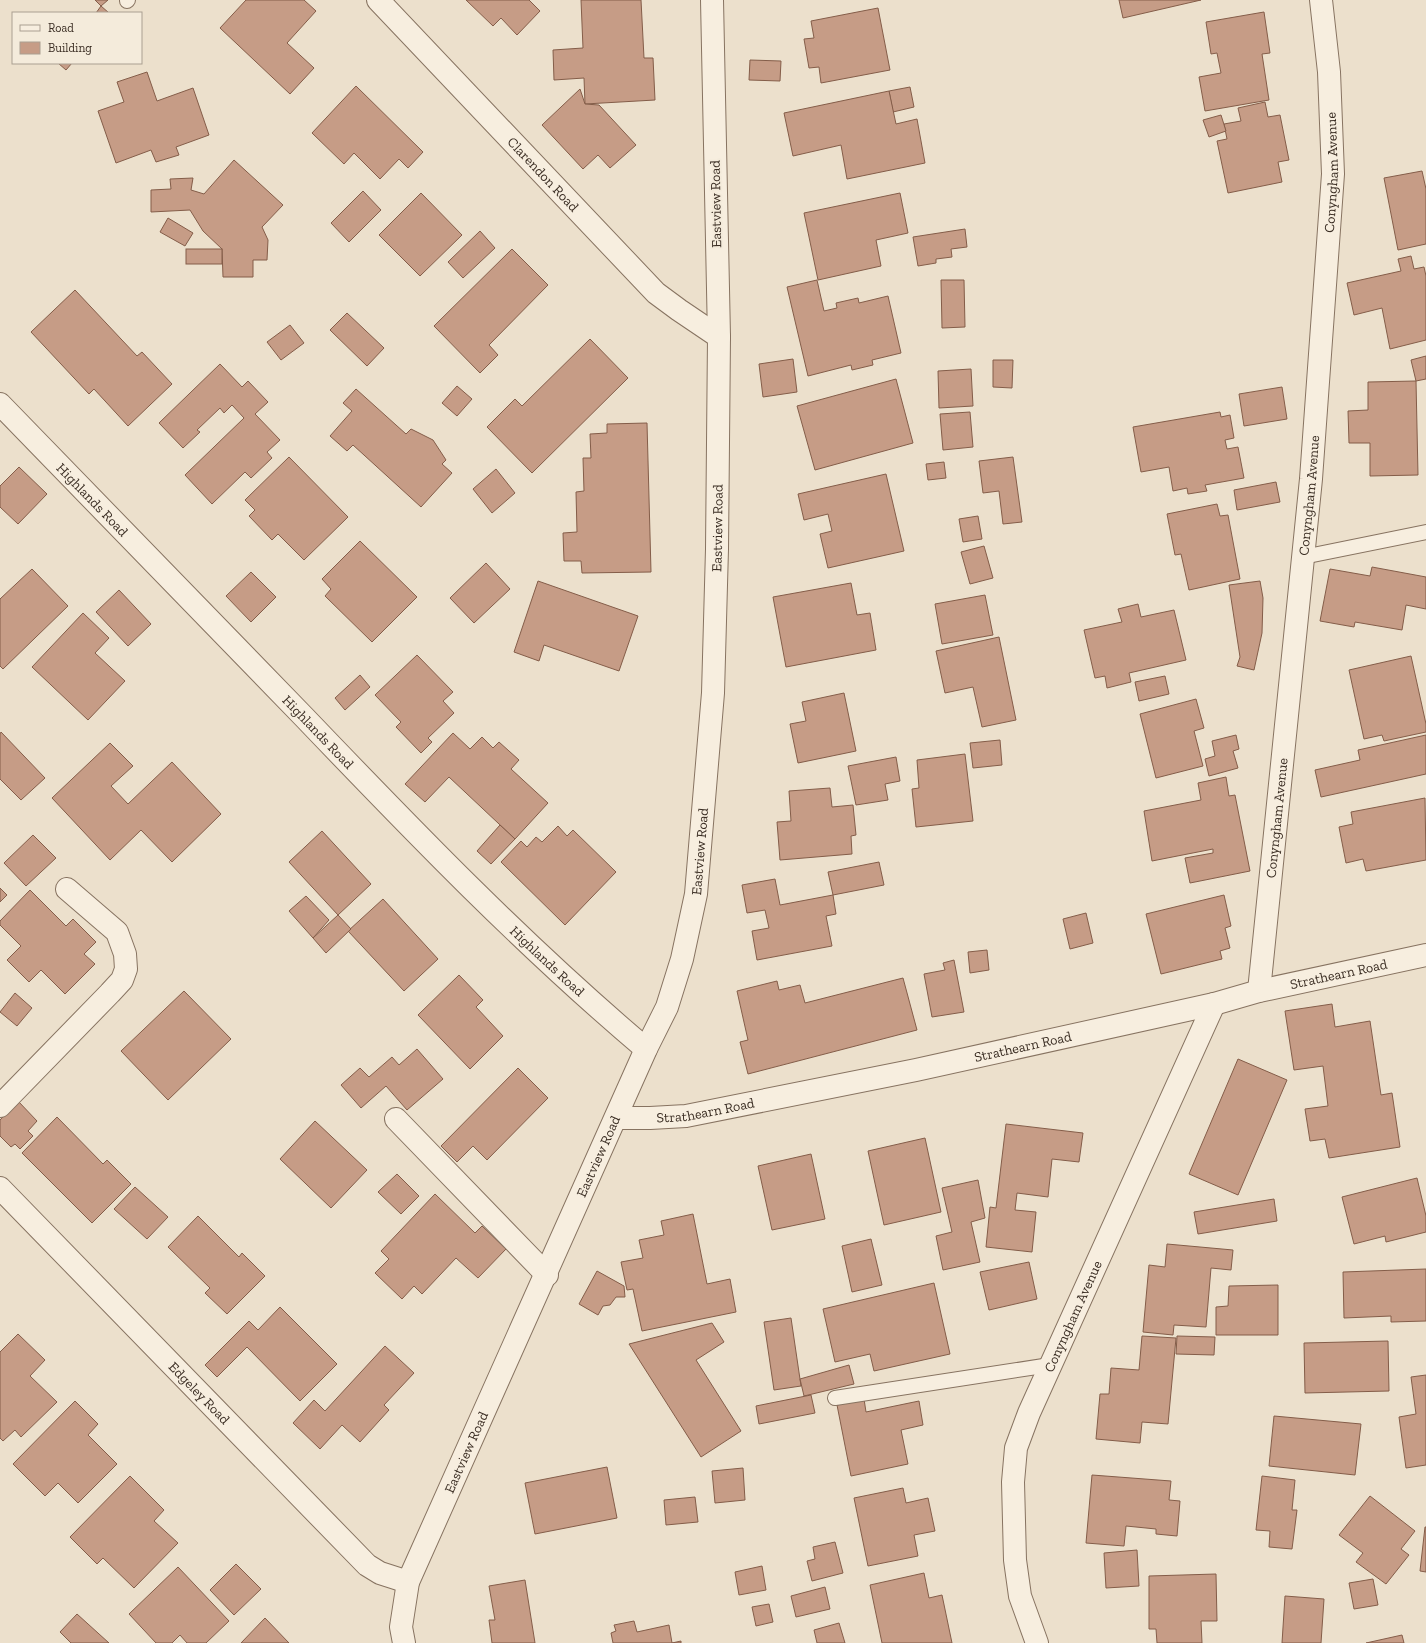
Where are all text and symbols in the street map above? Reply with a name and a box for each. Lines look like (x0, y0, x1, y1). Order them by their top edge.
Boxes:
legend (12, 12, 142, 64)
text: Road (48, 21, 74, 35)
text: Building (48, 41, 92, 55)
street label: Conyngham Avenue (1320, 111, 1342, 233)
street label: Clarendon Road (504, 133, 583, 215)
street label: Eastview Road (707, 160, 725, 248)
street label: Conyngham Avenue (1295, 434, 1323, 556)
street label: Highlands Road (53, 459, 132, 540)
street label: Eastview Road (708, 484, 726, 572)
street label: Highlands Road (279, 692, 358, 773)
street label: Conyngham Avenue (1262, 757, 1291, 879)
street label: Eastview Road (687, 807, 712, 896)
street label: Highlands Road (507, 922, 588, 1000)
street label: Strathearn Road (1288, 955, 1389, 993)
street label: Strathearn Road (973, 1027, 1073, 1065)
street label: Strathearn Road (656, 1094, 756, 1126)
street label: Eastview Road (572, 1113, 624, 1200)
street label: Conyngham Avenue (1040, 1257, 1106, 1375)
street label: Edgeley Road (165, 1358, 234, 1428)
street label: Eastview Road (440, 1408, 492, 1496)

